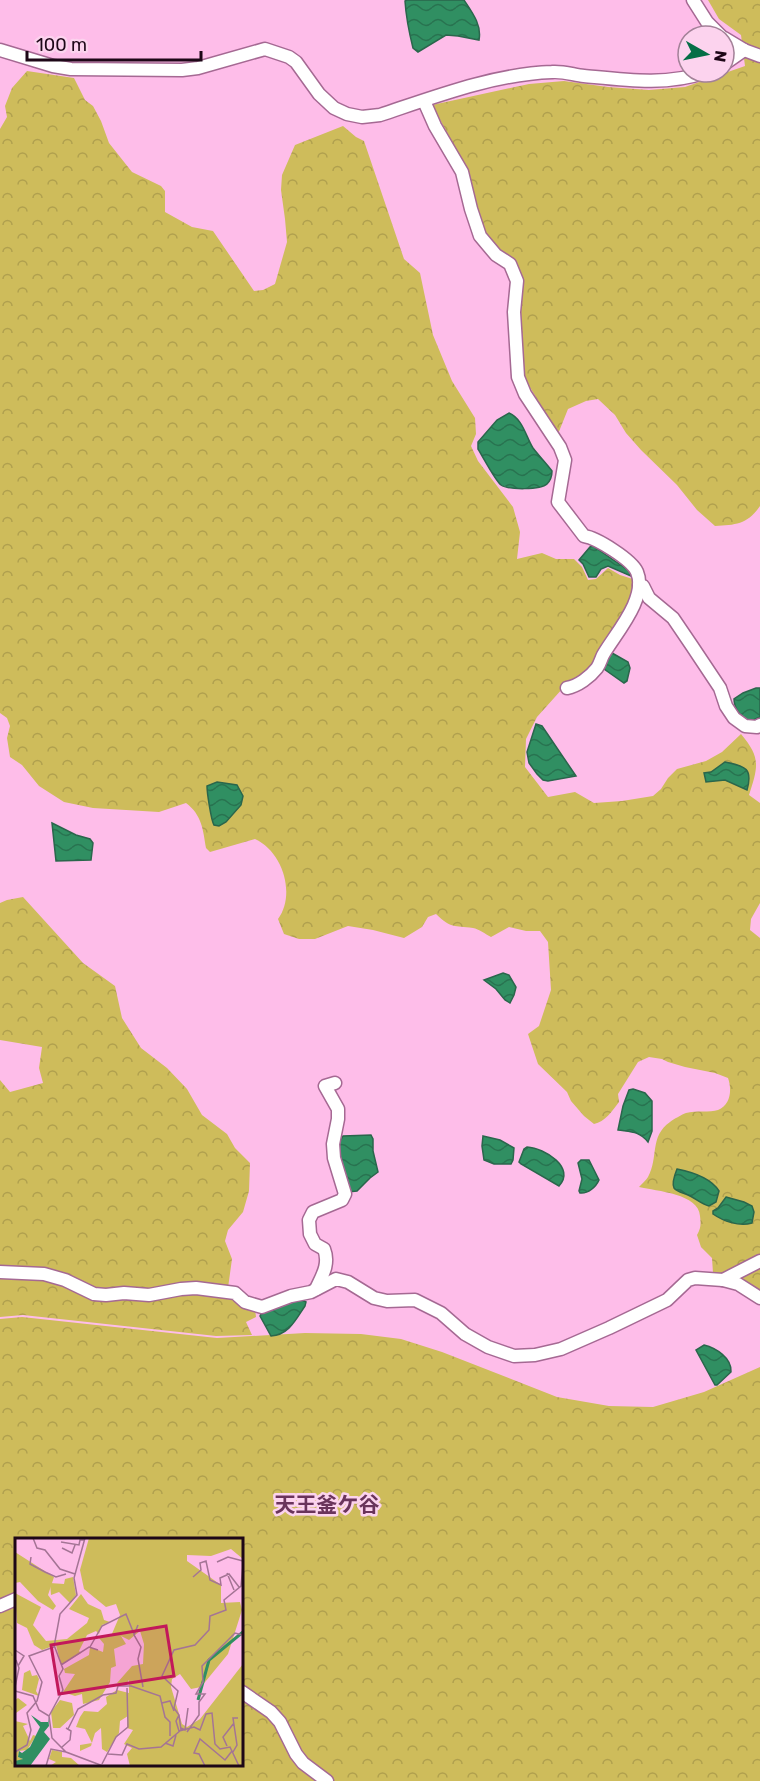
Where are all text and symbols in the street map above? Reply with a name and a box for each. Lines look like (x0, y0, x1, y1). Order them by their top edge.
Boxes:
scale bar (27, 24, 201, 62)
north arrow (676, 24, 736, 84)
text: 100 m (36, 34, 87, 56)
text: N (710, 49, 731, 63)
district label: 天王釜ケ谷 (275, 1492, 380, 1517)
inset map (15, 1538, 243, 1766)

